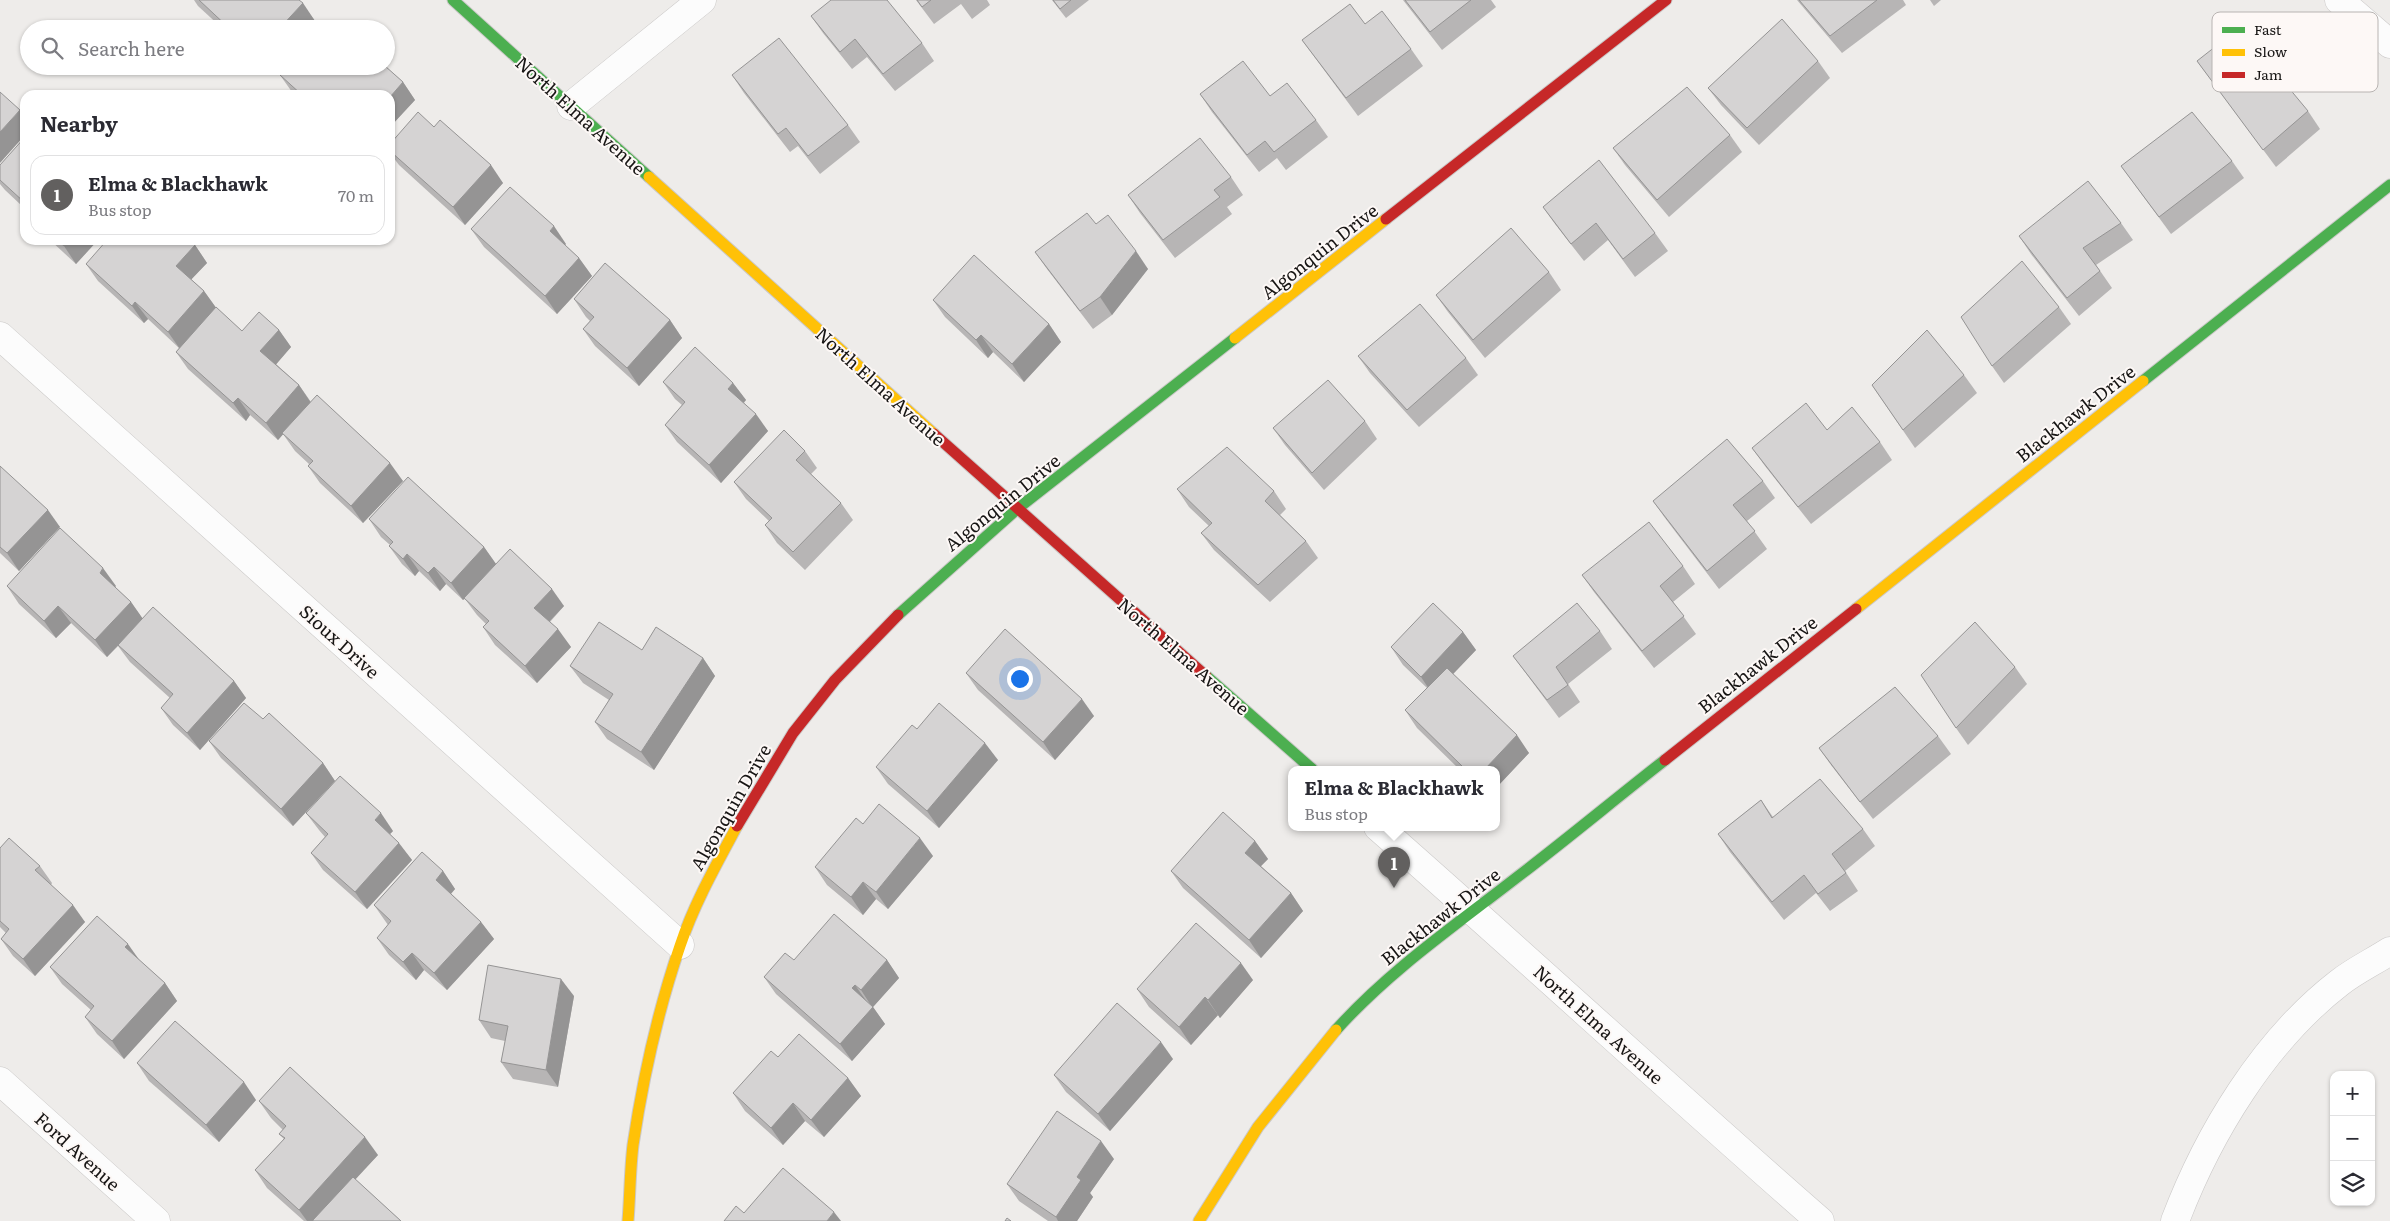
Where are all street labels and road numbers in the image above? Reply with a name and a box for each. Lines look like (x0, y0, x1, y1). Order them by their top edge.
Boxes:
street label: North Elma Avenue (510, 49, 652, 181)
street label: Algonquin Drive (1255, 197, 1383, 305)
street label: North Elma Avenue (810, 320, 952, 452)
street label: Blackhawk Drive (2009, 358, 2141, 468)
street label: Algonquin Drive (938, 447, 1066, 557)
street label: North Elma Avenue (1112, 591, 1256, 721)
street label: Sioux Drive (294, 598, 386, 684)
street label: Blackhawk Drive (1691, 609, 1823, 719)
street label: Algonquin Drive (683, 739, 777, 875)
street label: Blackhawk Drive (1374, 861, 1506, 971)
street label: North Elma Avenue (1528, 958, 1670, 1090)
street label: Ford Avenue (29, 1105, 127, 1197)

